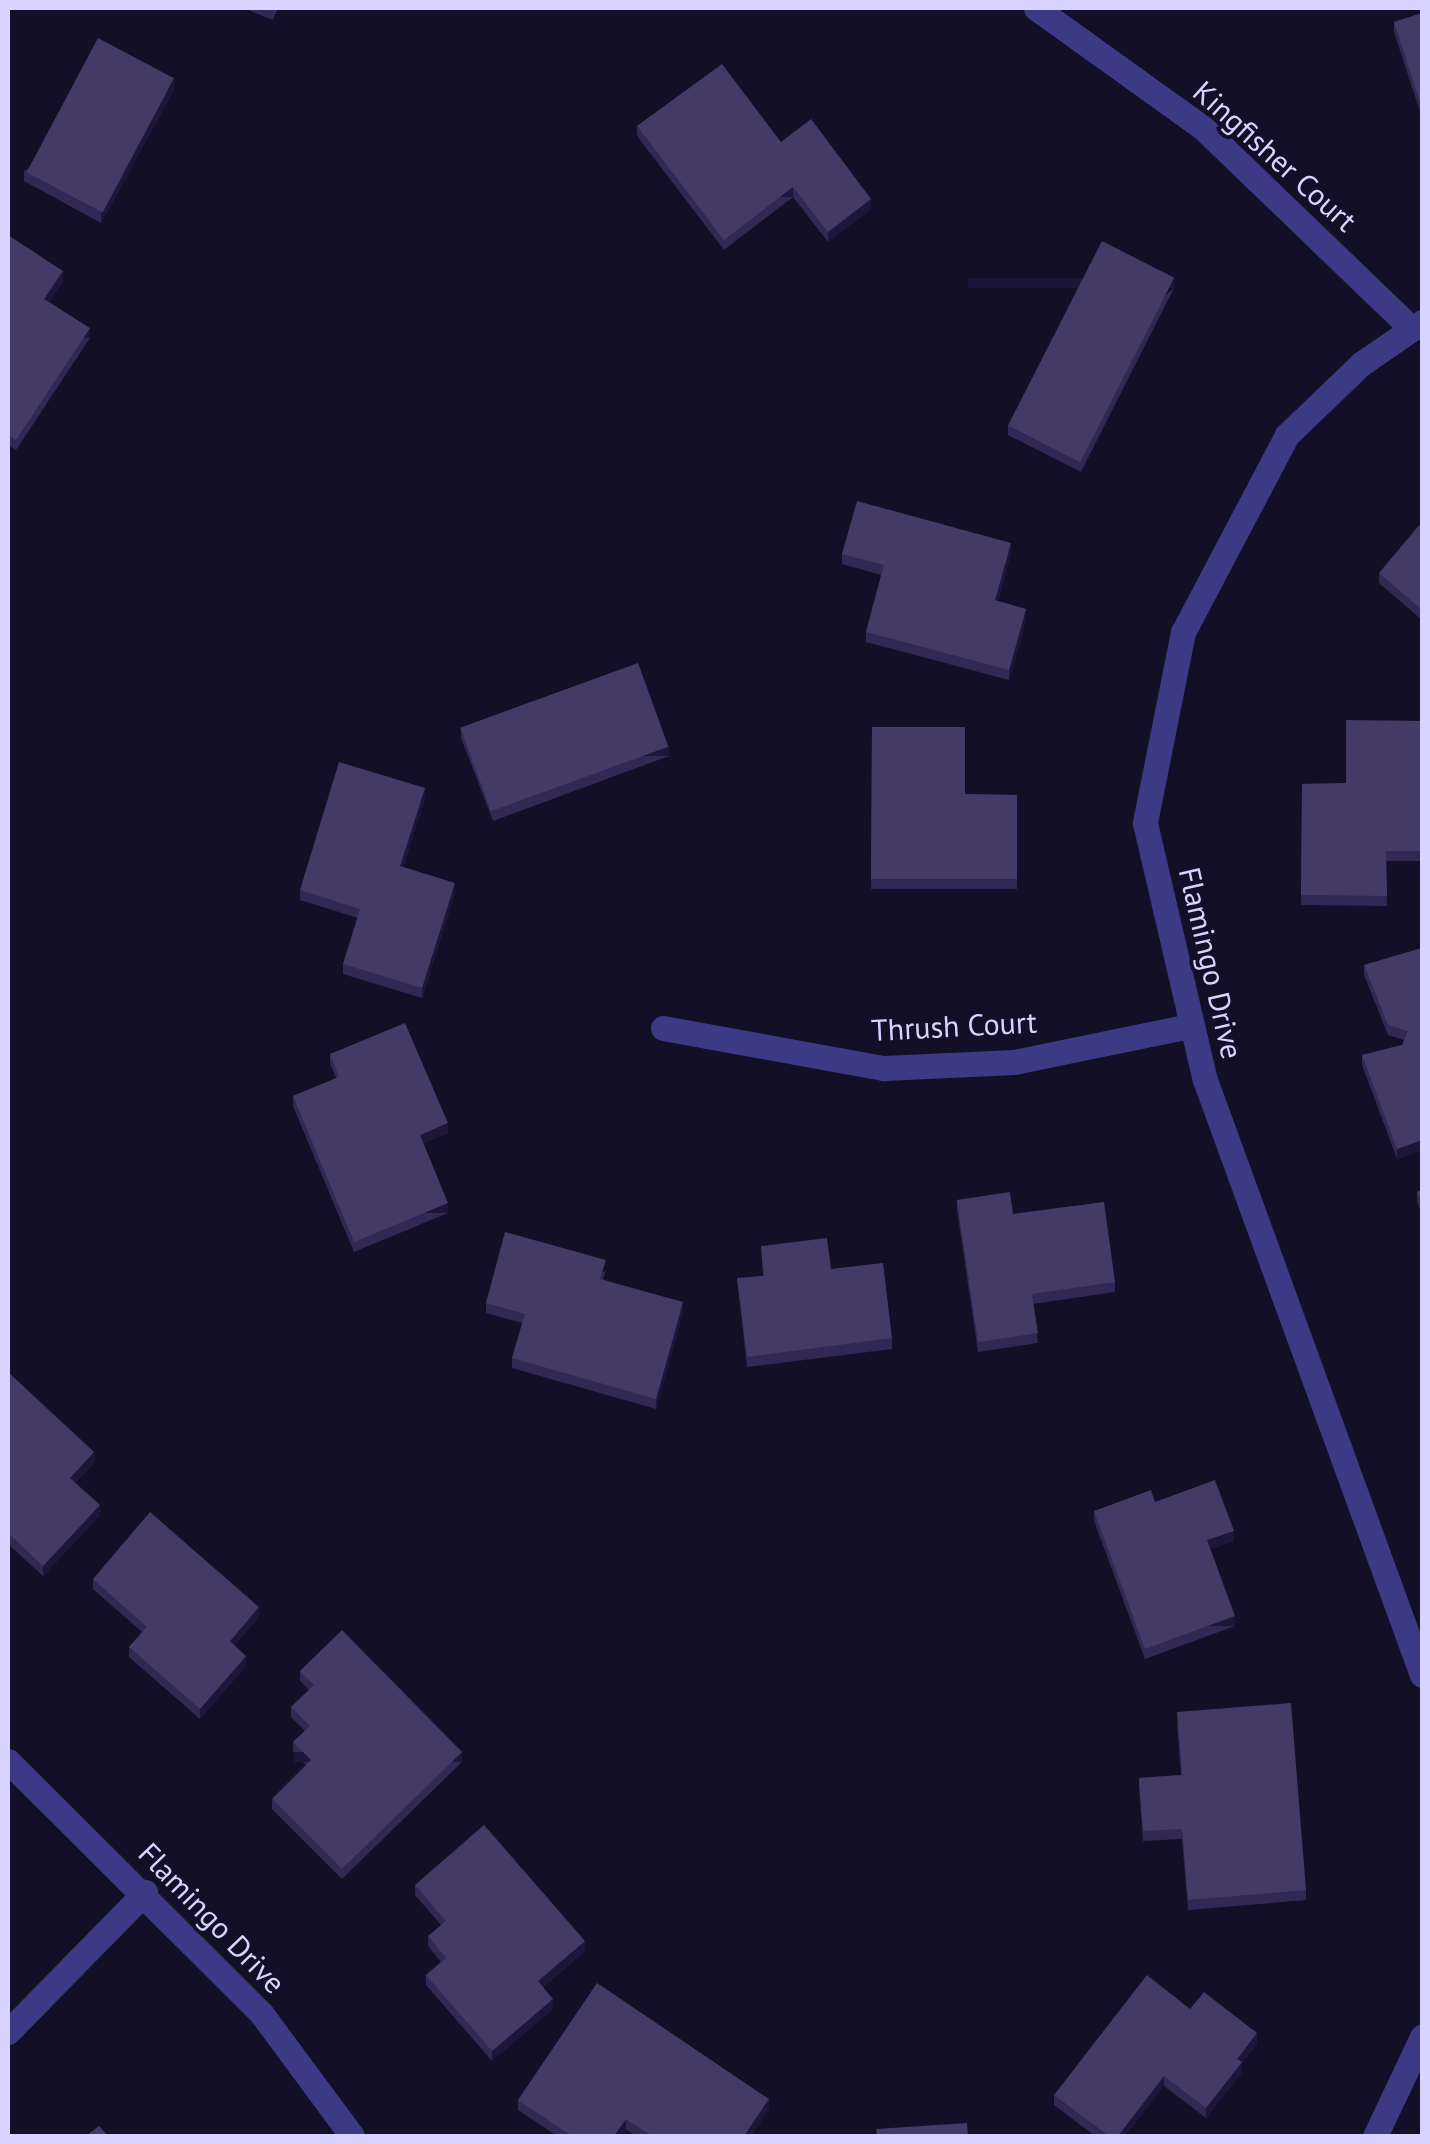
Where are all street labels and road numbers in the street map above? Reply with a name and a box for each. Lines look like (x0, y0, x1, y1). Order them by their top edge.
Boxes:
street label: Kingfisher Court (1186, 73, 1364, 239)
street label: Flamingo Drive (1171, 864, 1251, 1062)
street label: Thrush Court (870, 1004, 1038, 1048)
street label: Flamingo Drive (131, 1835, 293, 2001)

